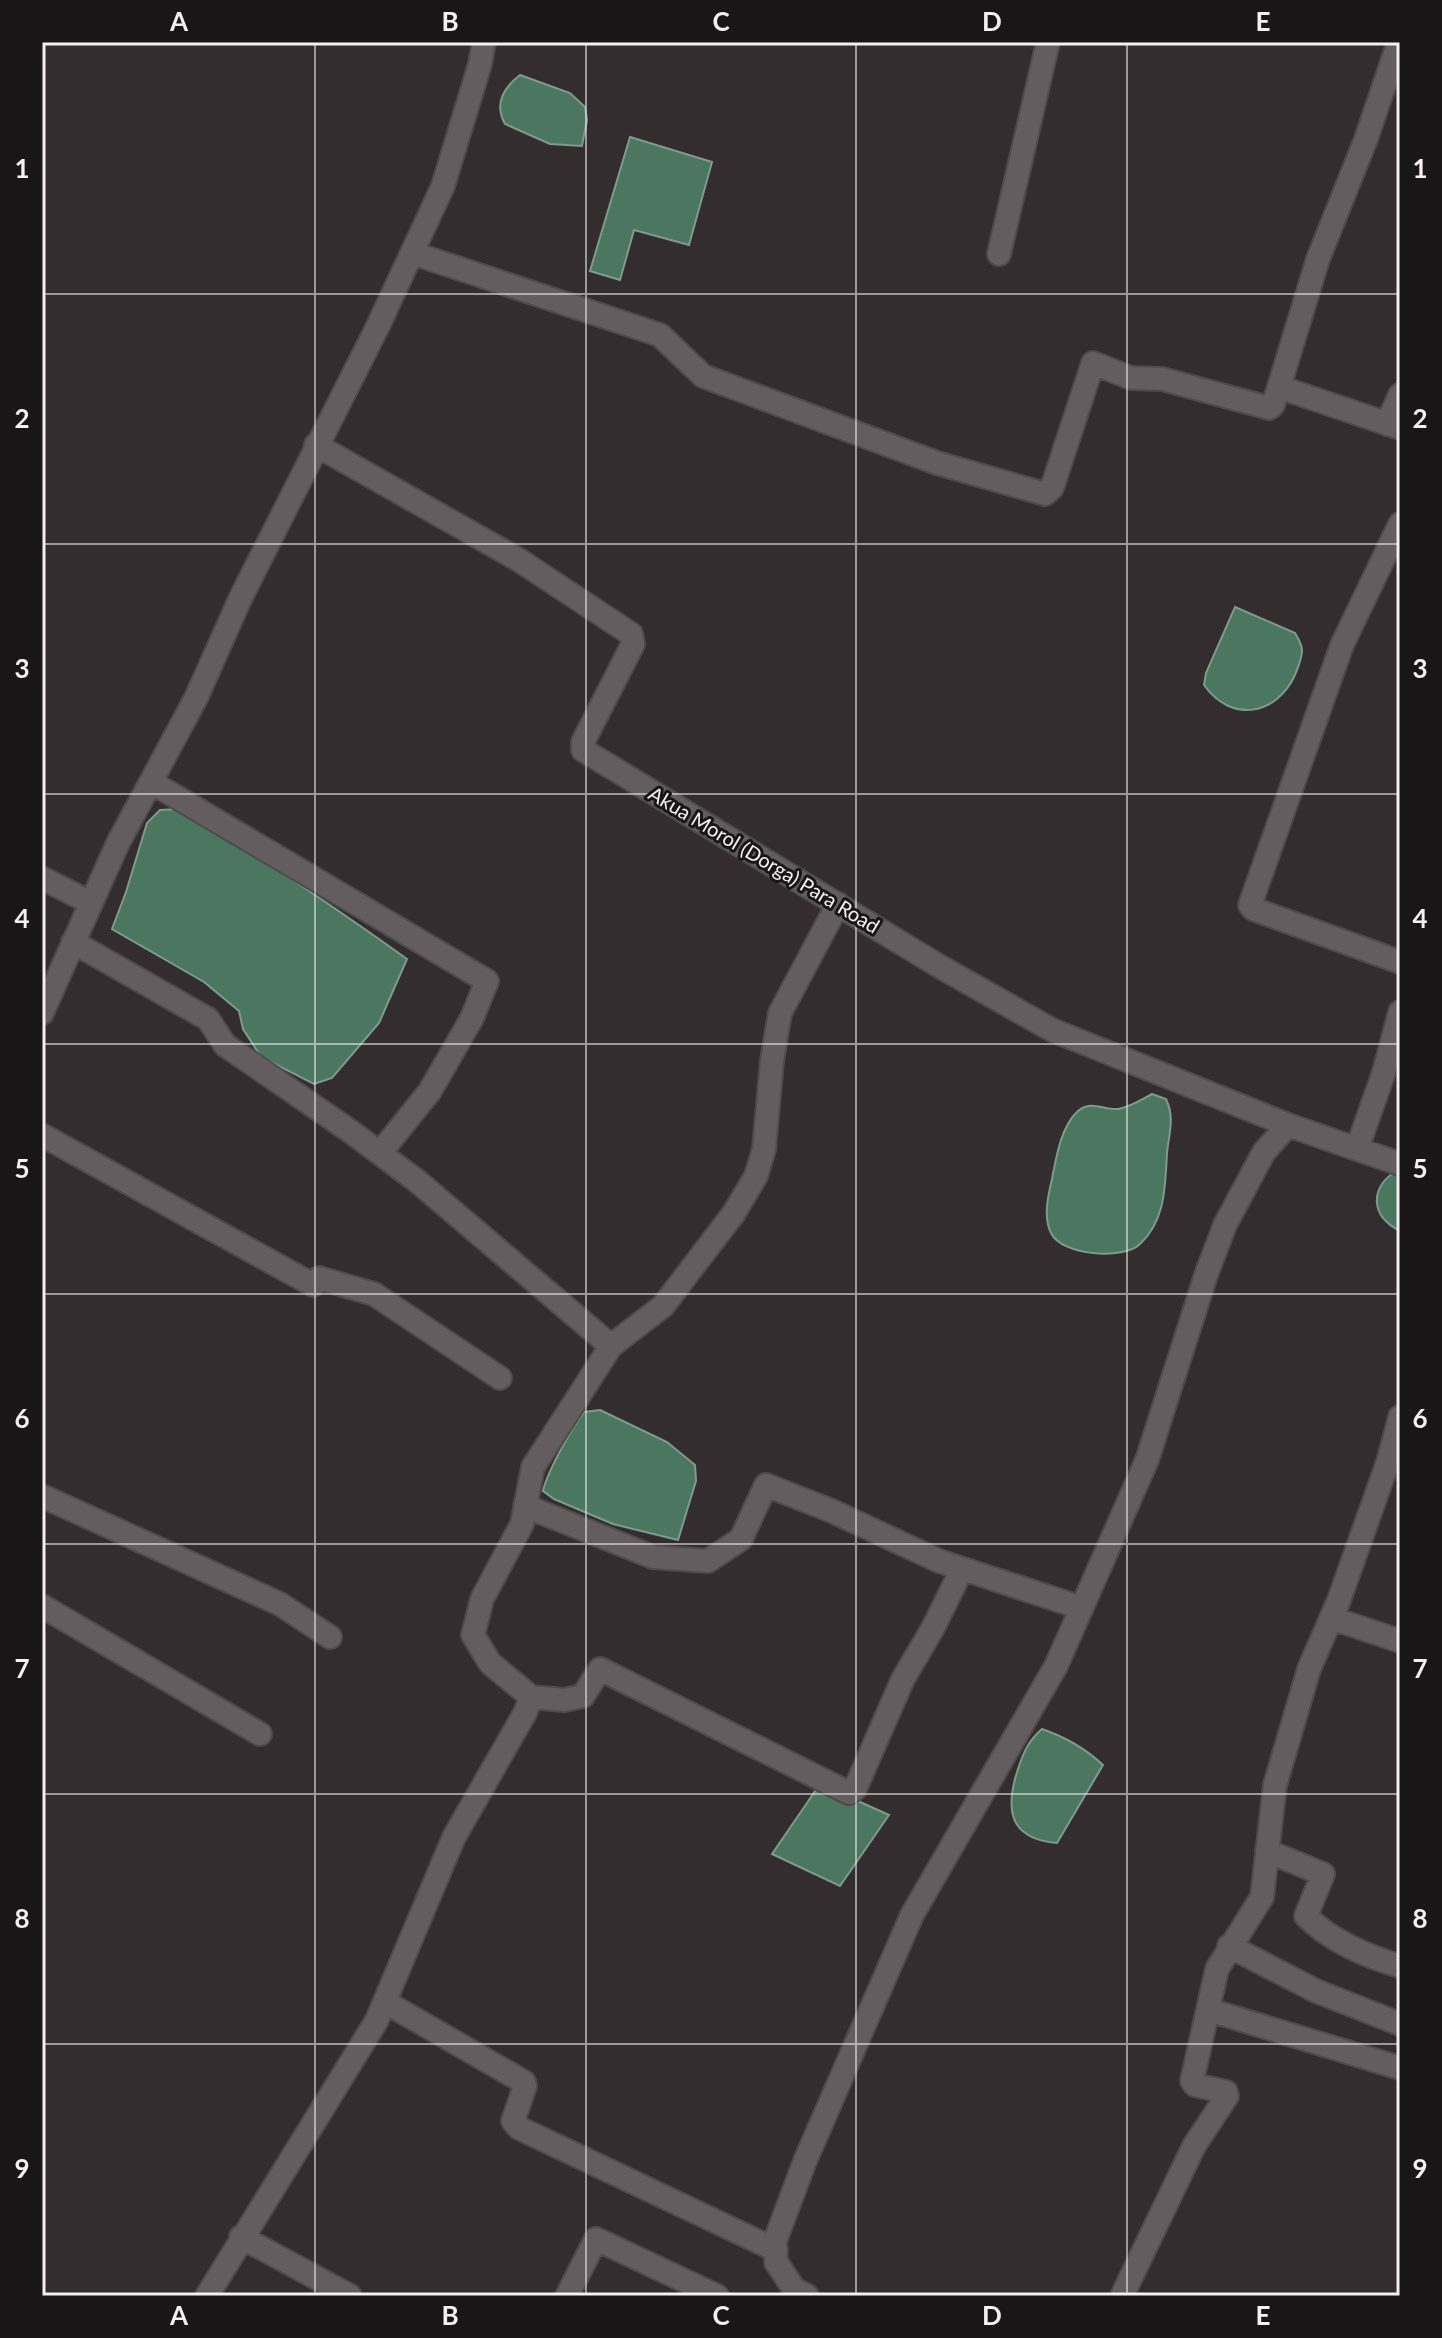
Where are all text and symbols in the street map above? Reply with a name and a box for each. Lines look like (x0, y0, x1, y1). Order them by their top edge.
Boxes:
text: A (169, 5, 189, 37)
text: B (441, 5, 459, 37)
text: C (712, 5, 730, 37)
text: D (982, 5, 1002, 37)
text: E (1256, 5, 1270, 37)
text: 1 (14, 152, 30, 184)
text: 1 (1412, 152, 1428, 184)
text: 2 (14, 402, 30, 434)
text: 2 (1412, 402, 1428, 434)
text: 3 (14, 652, 30, 684)
text: 3 (1412, 652, 1428, 684)
street label: Akua Morol (Dorga) Para Road (645, 781, 884, 938)
text: 4 (14, 902, 30, 934)
text: 4 (1412, 902, 1428, 934)
text: 5 (14, 1152, 30, 1184)
text: 5 (1412, 1152, 1428, 1184)
text: 6 (14, 1402, 30, 1434)
text: 6 (1412, 1402, 1428, 1434)
text: 7 (14, 1652, 30, 1684)
text: 7 (1412, 1652, 1428, 1684)
text: 8 (14, 1902, 30, 1934)
text: 8 (1412, 1902, 1428, 1934)
text: 9 (14, 2152, 30, 2184)
text: 9 (1412, 2152, 1428, 2184)
text: A (169, 2299, 189, 2331)
text: B (441, 2299, 459, 2331)
text: C (712, 2299, 730, 2331)
text: D (982, 2299, 1002, 2331)
text: E (1256, 2299, 1270, 2331)

